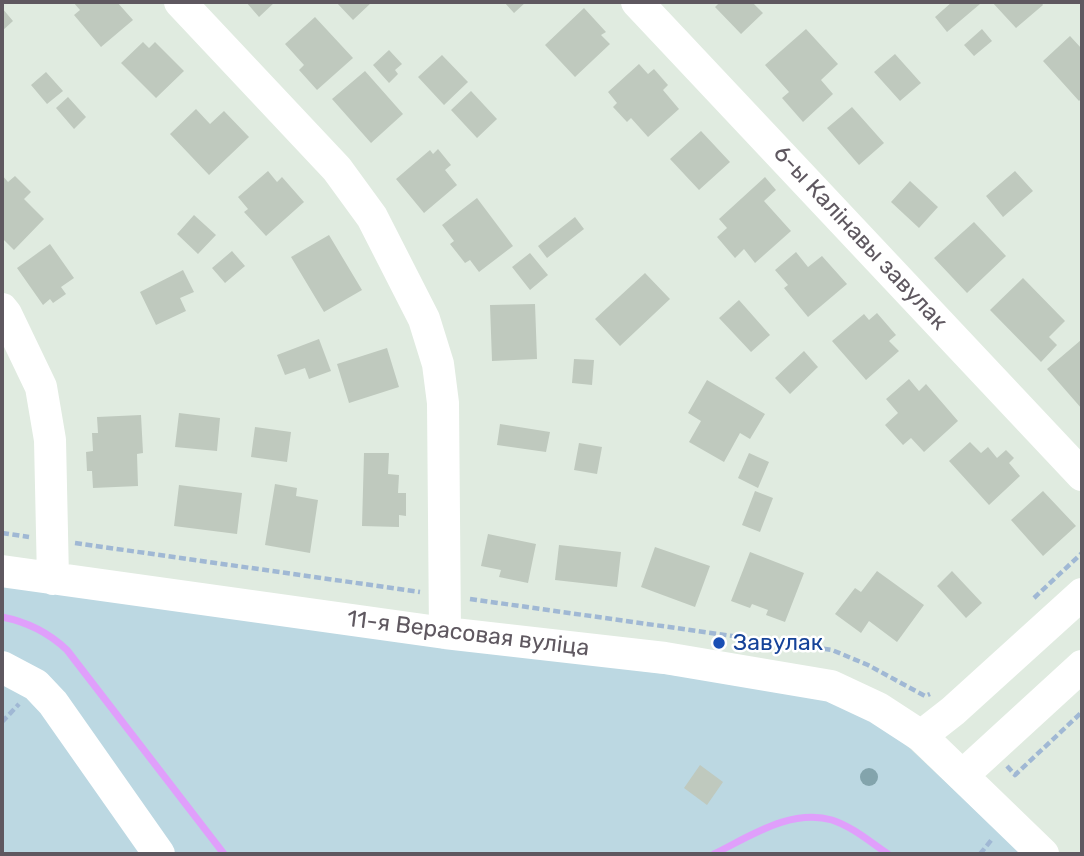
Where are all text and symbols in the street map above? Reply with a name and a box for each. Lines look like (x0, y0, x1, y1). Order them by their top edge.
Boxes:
street label: 6-ы Калінавы завулак (767, 140, 953, 336)
street label: 11-я Верасовая вуліца (345, 605, 591, 663)
place label: Завулак (733, 629, 823, 657)
marker: Завулак (711, 635, 727, 651)

